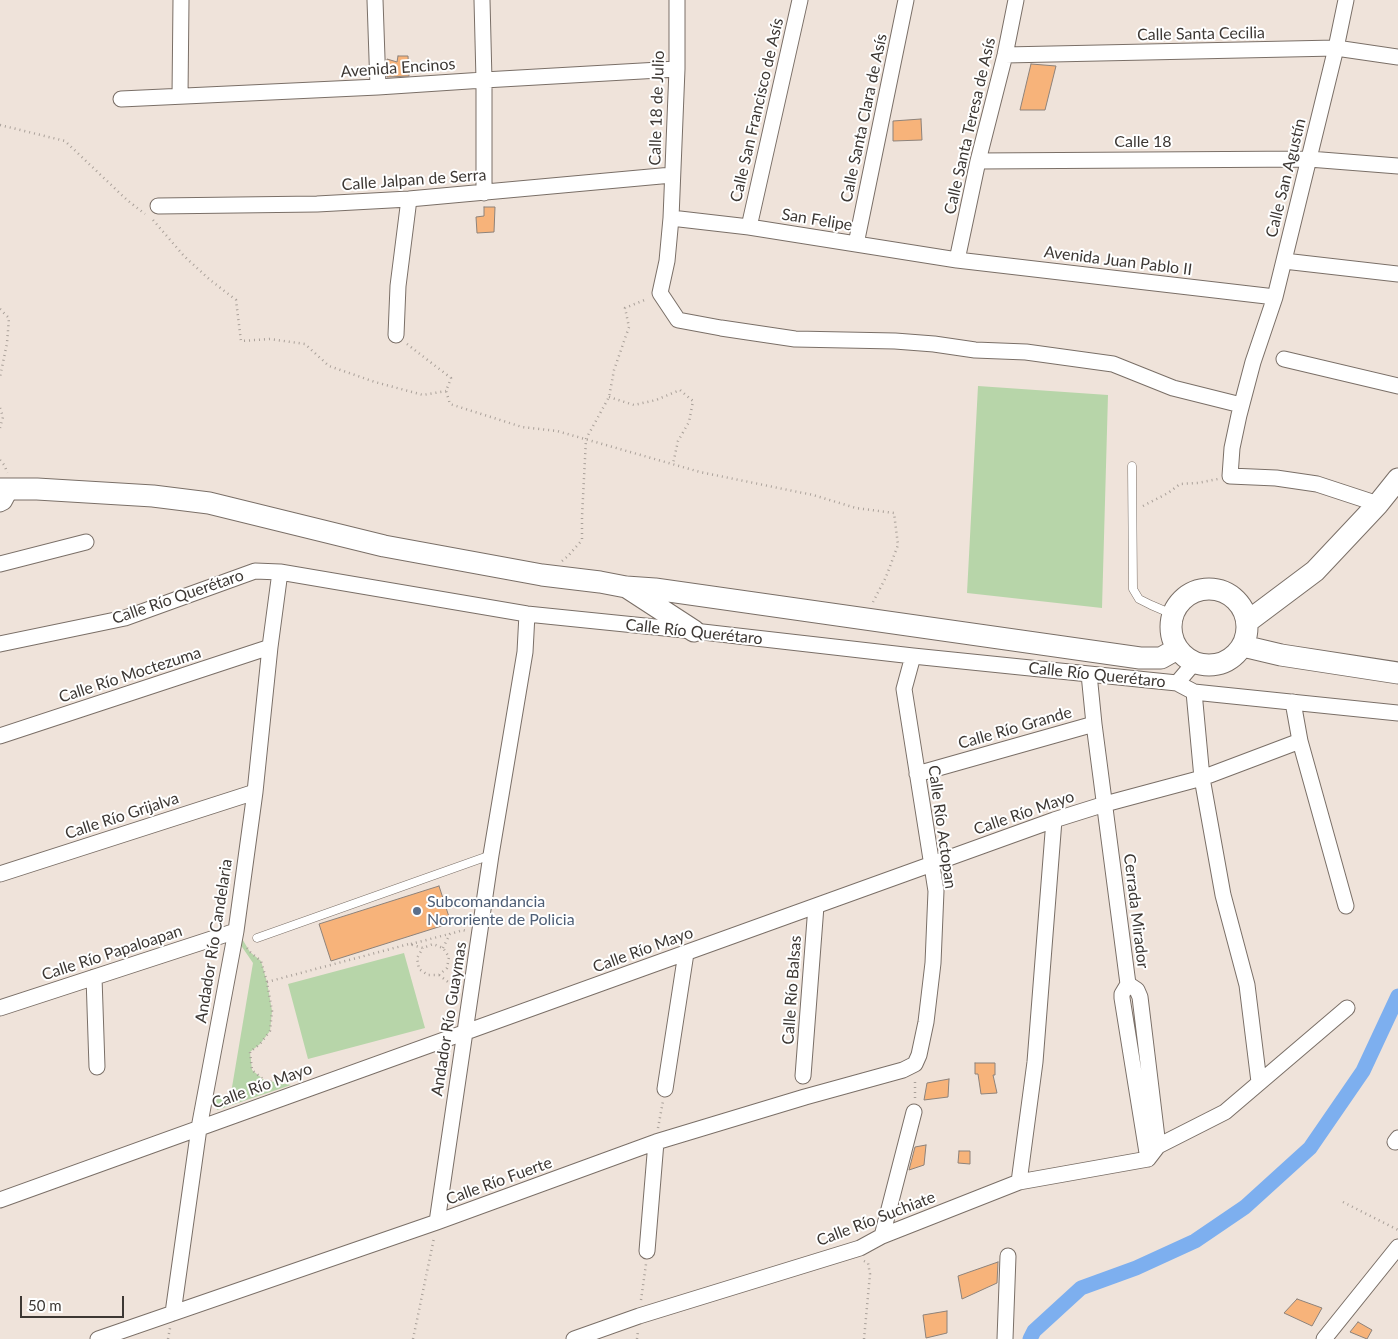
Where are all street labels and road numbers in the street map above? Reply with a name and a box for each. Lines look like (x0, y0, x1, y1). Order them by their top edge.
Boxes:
street label: Calle San Francisco de Asís (726, 16, 788, 204)
street label: Calle Santa Cecilia (1137, 23, 1265, 45)
street label: Calle Santa Clara de Asís (837, 32, 891, 204)
street label: Calle Santa Teresa de Asís (940, 36, 1000, 216)
street label: Calle 18 de Julio (645, 50, 669, 166)
street label: Avenida Encinos (340, 54, 456, 82)
street label: Calle San Agustín (1262, 116, 1310, 240)
street label: Calle 18 (1114, 132, 1172, 152)
street label: Calle Jalpan de Serra (341, 165, 487, 195)
street label: San Felipe (780, 205, 854, 235)
street label: Avenida Juan Pablo II (1043, 242, 1193, 280)
street label: Calle Río Querétaro (110, 565, 246, 629)
street label: Calle Río Querétaro (624, 615, 764, 649)
street label: Calle Río Moctezuma (56, 643, 204, 707)
street label: Calle Río Querétaro (1027, 658, 1167, 692)
street label: Calle Río Grande (956, 703, 1074, 753)
street label: Calle Río Actopan (924, 764, 960, 890)
street label: Calle Río Mayo (971, 787, 1077, 839)
street label: Calle Río Grijalva (63, 789, 181, 843)
street label: Cerrada Mirador (1119, 852, 1153, 970)
street label: Andador Río Candelaria (192, 858, 236, 1024)
street label: Calle Río Papaloapan (39, 921, 185, 985)
street label: Calle Río Mayo (590, 923, 696, 977)
street label: Calle Río Balsas (779, 935, 805, 1045)
street label: Andador Río Guaymas (427, 940, 471, 1098)
street label: Calle Río Mayo (209, 1059, 315, 1113)
street label: Calle Río Fuerte (443, 1153, 555, 1209)
street label: Calle Río Suchiate (814, 1188, 938, 1250)

